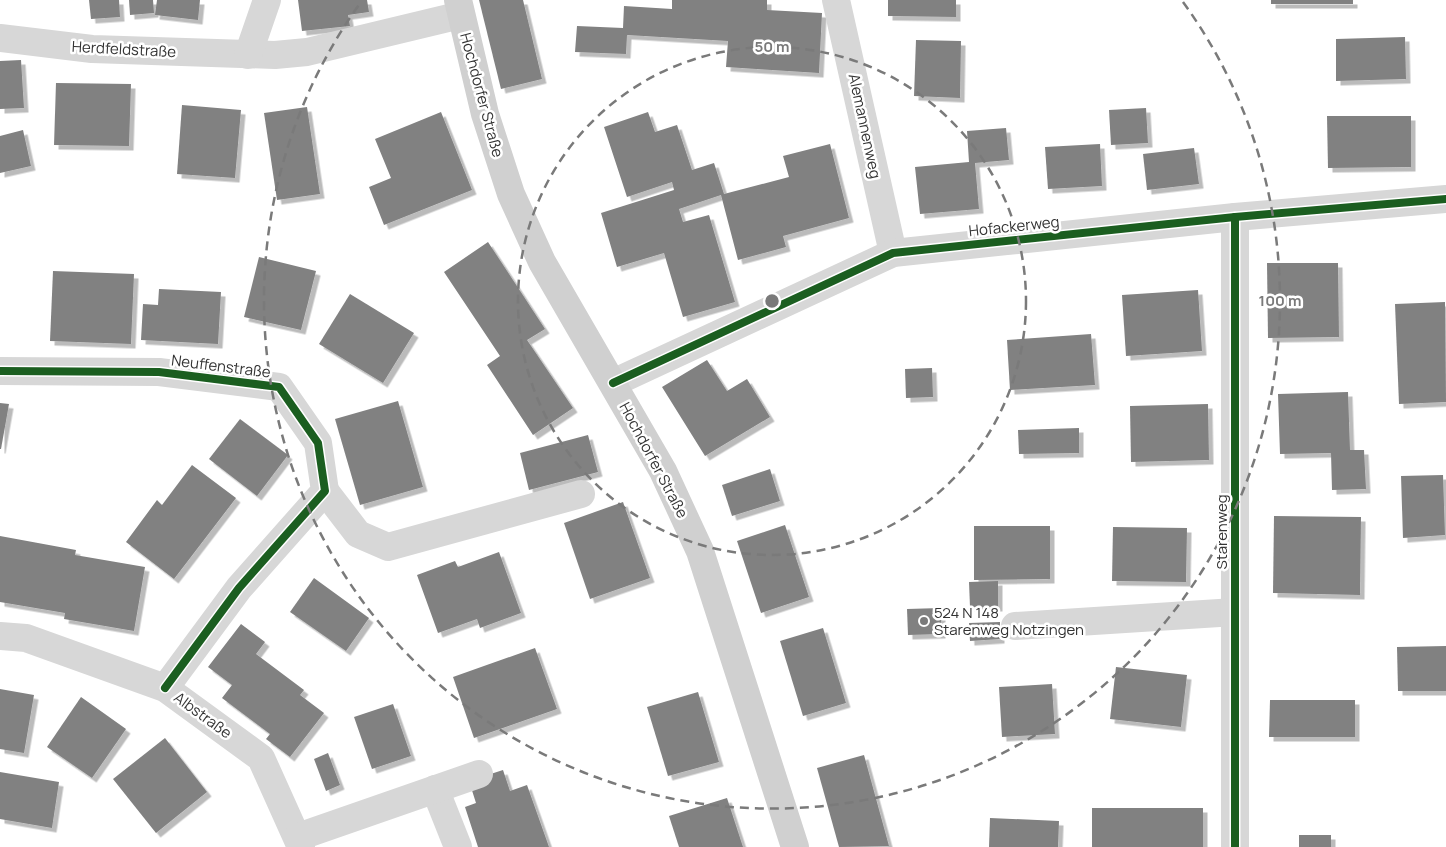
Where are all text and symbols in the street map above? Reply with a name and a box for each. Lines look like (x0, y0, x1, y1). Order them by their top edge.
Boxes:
street label: Hochdorfer Straße (455, 30, 509, 160)
street label: Herdfeldstraße (71, 36, 177, 62)
text: 50 m (754, 36, 790, 57)
street label: Alemannenweg (844, 72, 886, 180)
street label: Hofackerweg (968, 211, 1060, 241)
text: 100 m (1259, 290, 1301, 311)
centre of rings (763, 292, 781, 310)
street label: Neuffenstraße (170, 349, 272, 383)
street label: Hochdorfer Straße (615, 398, 693, 522)
street label: Starenweg (1211, 494, 1232, 570)
place label: 524 N 148 Starenweg Notzingen (934, 602, 1084, 640)
marker: 524 N 148 Starenweg Notzingen (918, 615, 930, 627)
street label: Albstraße (170, 687, 236, 743)

